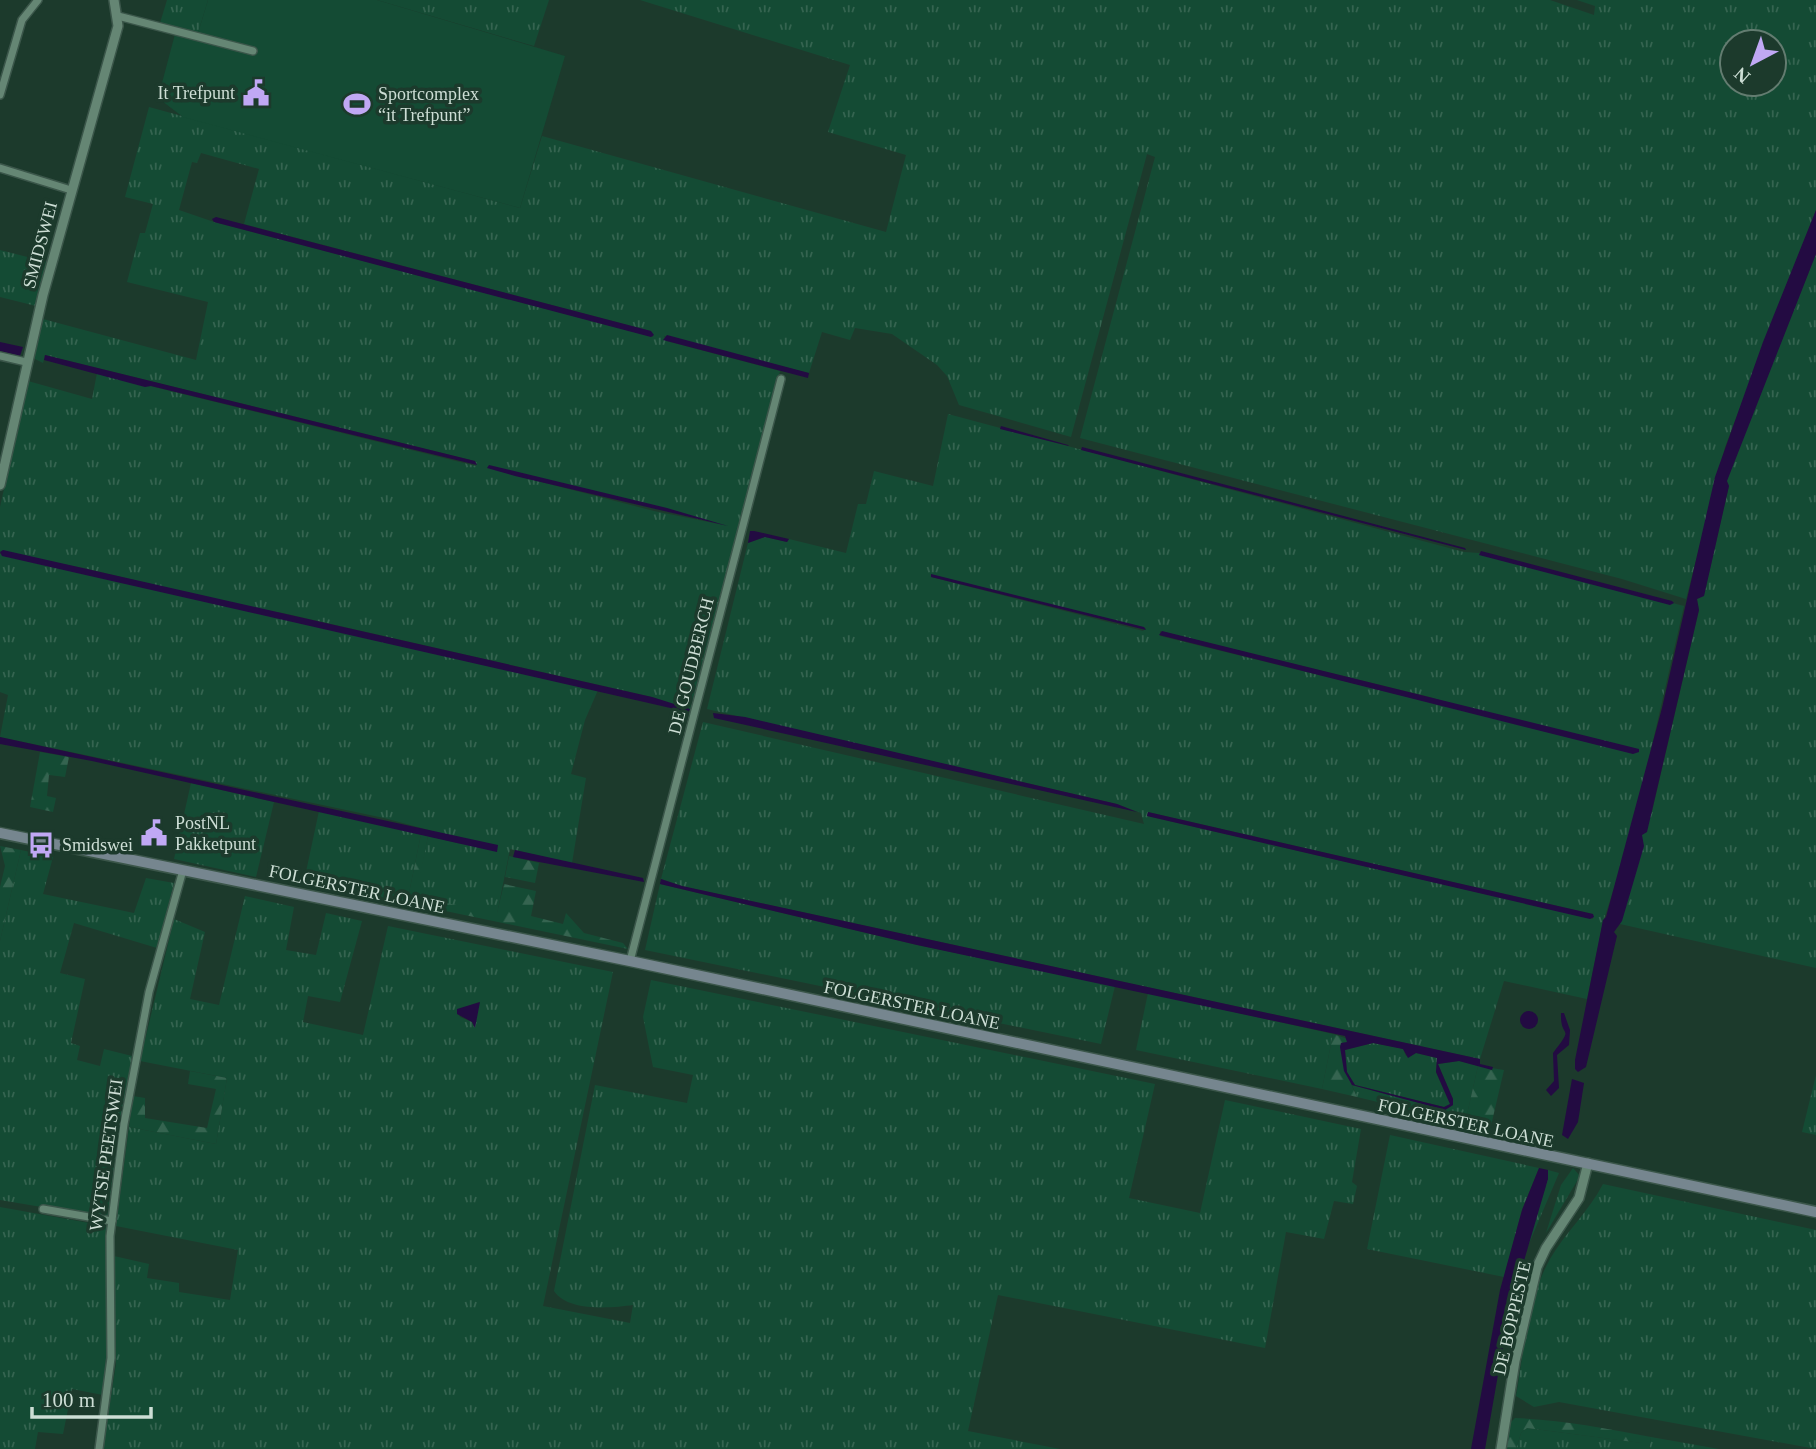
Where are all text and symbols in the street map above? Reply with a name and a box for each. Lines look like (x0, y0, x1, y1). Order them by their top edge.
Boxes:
north arrow (1718, 28, 1788, 98)
text: N (1730, 63, 1754, 88)
public building icon: It Trefpunt (241, 78, 271, 108)
place label: It Trefpunt (157, 83, 235, 103)
place label: Sportcomplex “it Trefpunt” (378, 84, 479, 125)
sports icon: Sportcomplex “it Trefpunt” (342, 89, 372, 119)
street label: SMIDSWEI (19, 199, 61, 291)
street label: DE GOUDBERCH (664, 595, 718, 737)
place label: PostNL Pakketpunt (175, 813, 256, 854)
public building icon: PostNL Pakketpunt (139, 818, 169, 848)
bus stop icon: Smidswei (26, 830, 56, 860)
place label: Smidswei (62, 835, 133, 855)
street label: FOLGERSTER LOANE (267, 861, 447, 917)
street label: FOLGERSTER LOANE (822, 977, 1002, 1033)
street label: WYTSE PEETSWEI (85, 1078, 127, 1232)
street label: FOLGERSTER LOANE (1376, 1095, 1556, 1151)
street label: DE BOPPESTE (1489, 1259, 1535, 1377)
scale bar (32, 1376, 150, 1420)
text: 100 m (42, 1388, 95, 1412)

